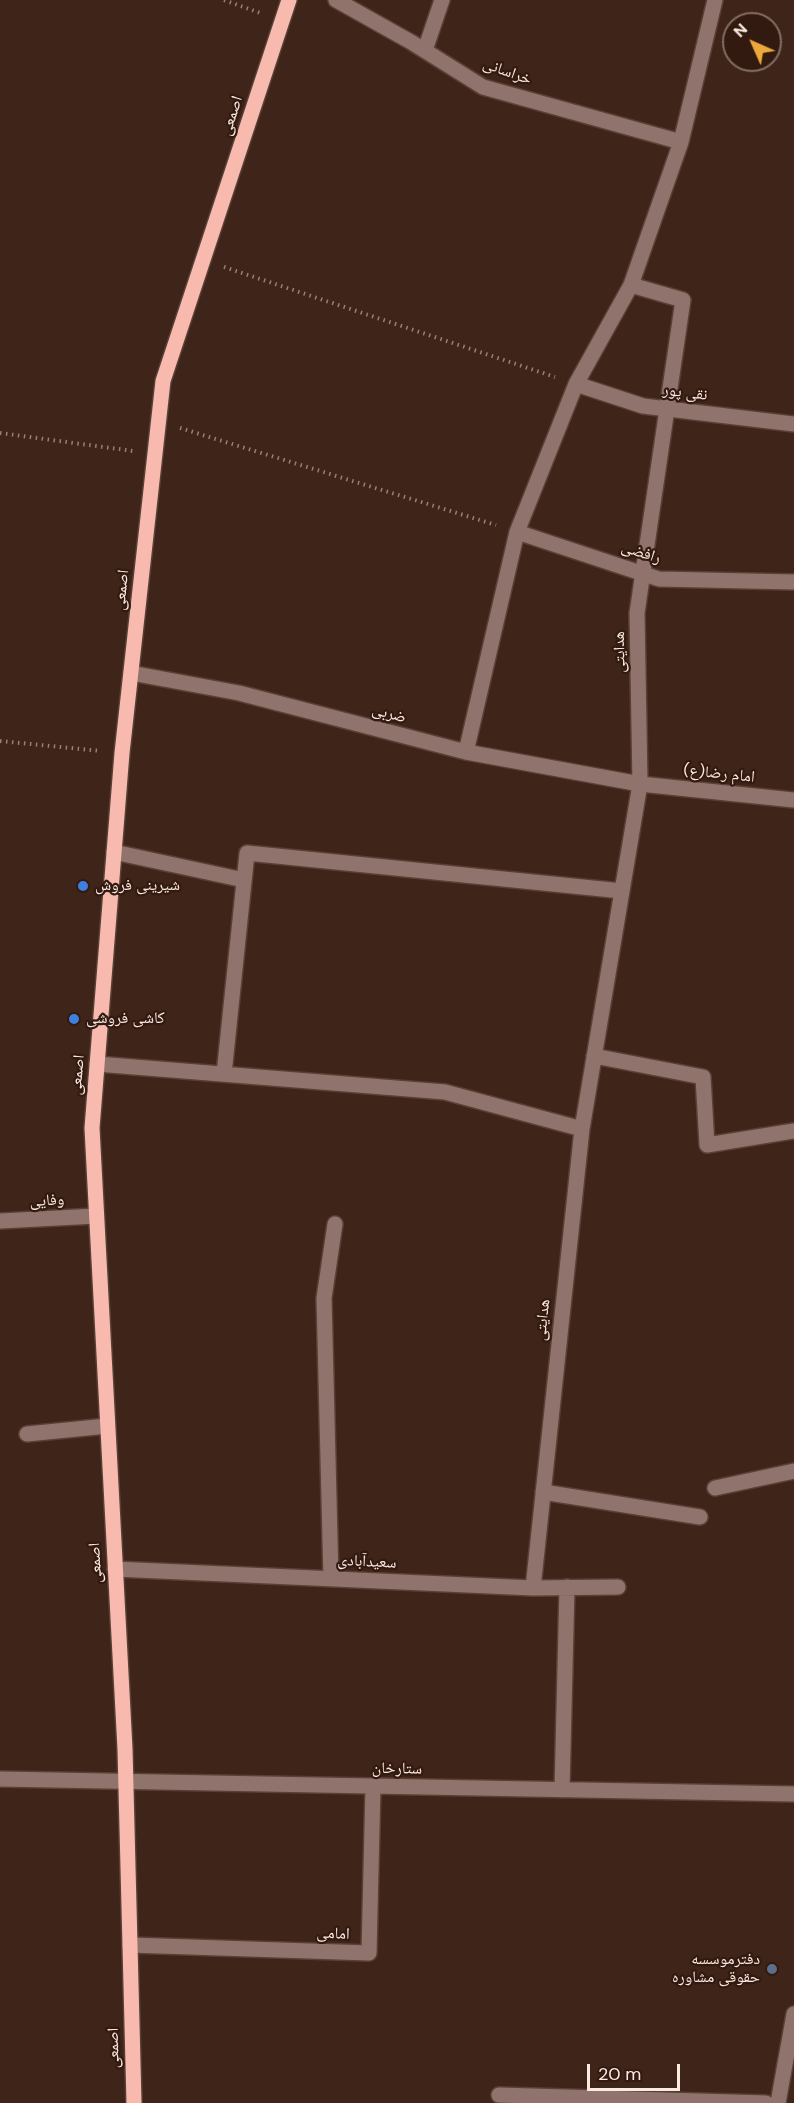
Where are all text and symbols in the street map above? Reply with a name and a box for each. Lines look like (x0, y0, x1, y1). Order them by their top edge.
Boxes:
north arrow (722, 12, 782, 72)
text: N (729, 19, 752, 42)
street label: خراسانی (480, 54, 534, 90)
street label: اصمعی (217, 94, 247, 138)
street label: نقی پور (662, 381, 708, 405)
street label: رافضی (619, 538, 663, 568)
street label: اصمعی (110, 569, 134, 611)
street label: هدایتی (610, 631, 630, 673)
street label: ضربی (370, 700, 408, 728)
street label: امام رضا(ع) (682, 761, 756, 787)
place label: شیرینی فروش (95, 876, 180, 896)
marker: شیرینی فروش (76, 879, 90, 893)
place label: کاشی فروشی (86, 1009, 165, 1029)
marker: کاشی فروشی (67, 1012, 81, 1026)
street label: اصمعی (67, 1054, 89, 1096)
street label: وفایی (29, 1191, 65, 1211)
street label: هدایتی (531, 1298, 555, 1342)
street label: اصمعی (85, 1542, 107, 1584)
street label: سعیدآبادی (337, 1551, 397, 1573)
street label: ستارخان (372, 1759, 422, 1779)
street label: امامی (316, 1924, 350, 1944)
place label: دفترموسسه حقوقی مشاوره (672, 1950, 760, 1988)
marker: دفترموسسه حقوقی مشاوره (765, 1962, 779, 1976)
street label: اصمعی (104, 2028, 124, 2068)
scale bar (590, 2052, 683, 2090)
text: 20 m (598, 2062, 641, 2086)

